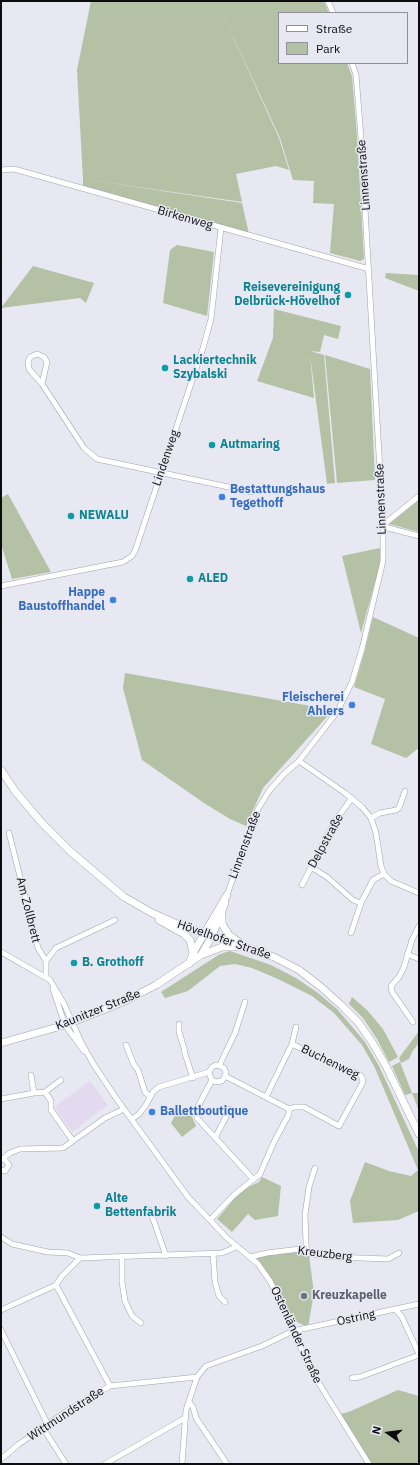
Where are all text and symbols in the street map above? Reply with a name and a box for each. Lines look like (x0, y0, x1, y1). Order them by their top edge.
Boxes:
legend (278, 12, 408, 64)
text: Straße (316, 21, 352, 36)
text: Park (316, 41, 340, 56)
street label: Linnenstraße (354, 139, 374, 211)
street label: Birkenweg (156, 203, 214, 233)
place label: Reisevereinigung Delbrück-Hövelhof (234, 281, 340, 309)
marker: Reisevereinigung Delbrück-Hövelhof (343, 290, 353, 300)
place label: Lackiertechnik Szybalski (173, 354, 257, 382)
marker: Lackiertechnik Szybalski (160, 363, 170, 373)
street label: Lindenweg (150, 428, 182, 488)
place label: Autmaring (220, 438, 280, 452)
marker: Autmaring (207, 440, 217, 450)
street label: Linnenstraße (373, 463, 389, 535)
place label: Bestattungshaus Tegethoff (230, 483, 325, 511)
marker: Bestattungshaus Tegethoff (217, 492, 227, 502)
place label: NEWALU (79, 509, 129, 523)
marker: NEWALU (66, 511, 76, 521)
place label: ALED (198, 572, 228, 586)
marker: ALED (185, 574, 195, 584)
place label: Happe Baustoffhandel (18, 586, 105, 614)
marker: Happe Baustoffhandel (108, 595, 118, 605)
place label: Fleischerei Ahlers (282, 691, 344, 719)
marker: Fleischerei Ahlers (347, 700, 357, 710)
street label: Linnenstraße (226, 809, 264, 881)
street label: Delpstraße (305, 811, 347, 871)
street label: Am Zollbrett (13, 876, 43, 944)
street label: Hövelhofer Straße (175, 917, 273, 963)
place label: B. Grothoff (82, 956, 144, 970)
marker: B. Grothoff (69, 958, 79, 968)
street label: Kaunitzer Straße (54, 986, 142, 1034)
street label: Buchenweg (299, 1042, 361, 1082)
place label: Ballettboutique (160, 1105, 248, 1119)
marker: Ballettboutique (147, 1107, 157, 1117)
place label: Alte Bettenfabrik (105, 1192, 176, 1220)
marker: Alte Bettenfabrik (92, 1201, 102, 1211)
street label: Kreuzberg (297, 1244, 353, 1264)
street label: Ostenländer Straße (267, 1284, 325, 1386)
place label: Kreuzkapelle (312, 1289, 387, 1303)
marker: Kreuzkapelle (299, 1291, 309, 1301)
street label: Ostring (335, 1307, 377, 1329)
street label: Wittmundstraße (25, 1384, 107, 1444)
north arrow (368, 1413, 408, 1453)
text: N (369, 1425, 384, 1436)

